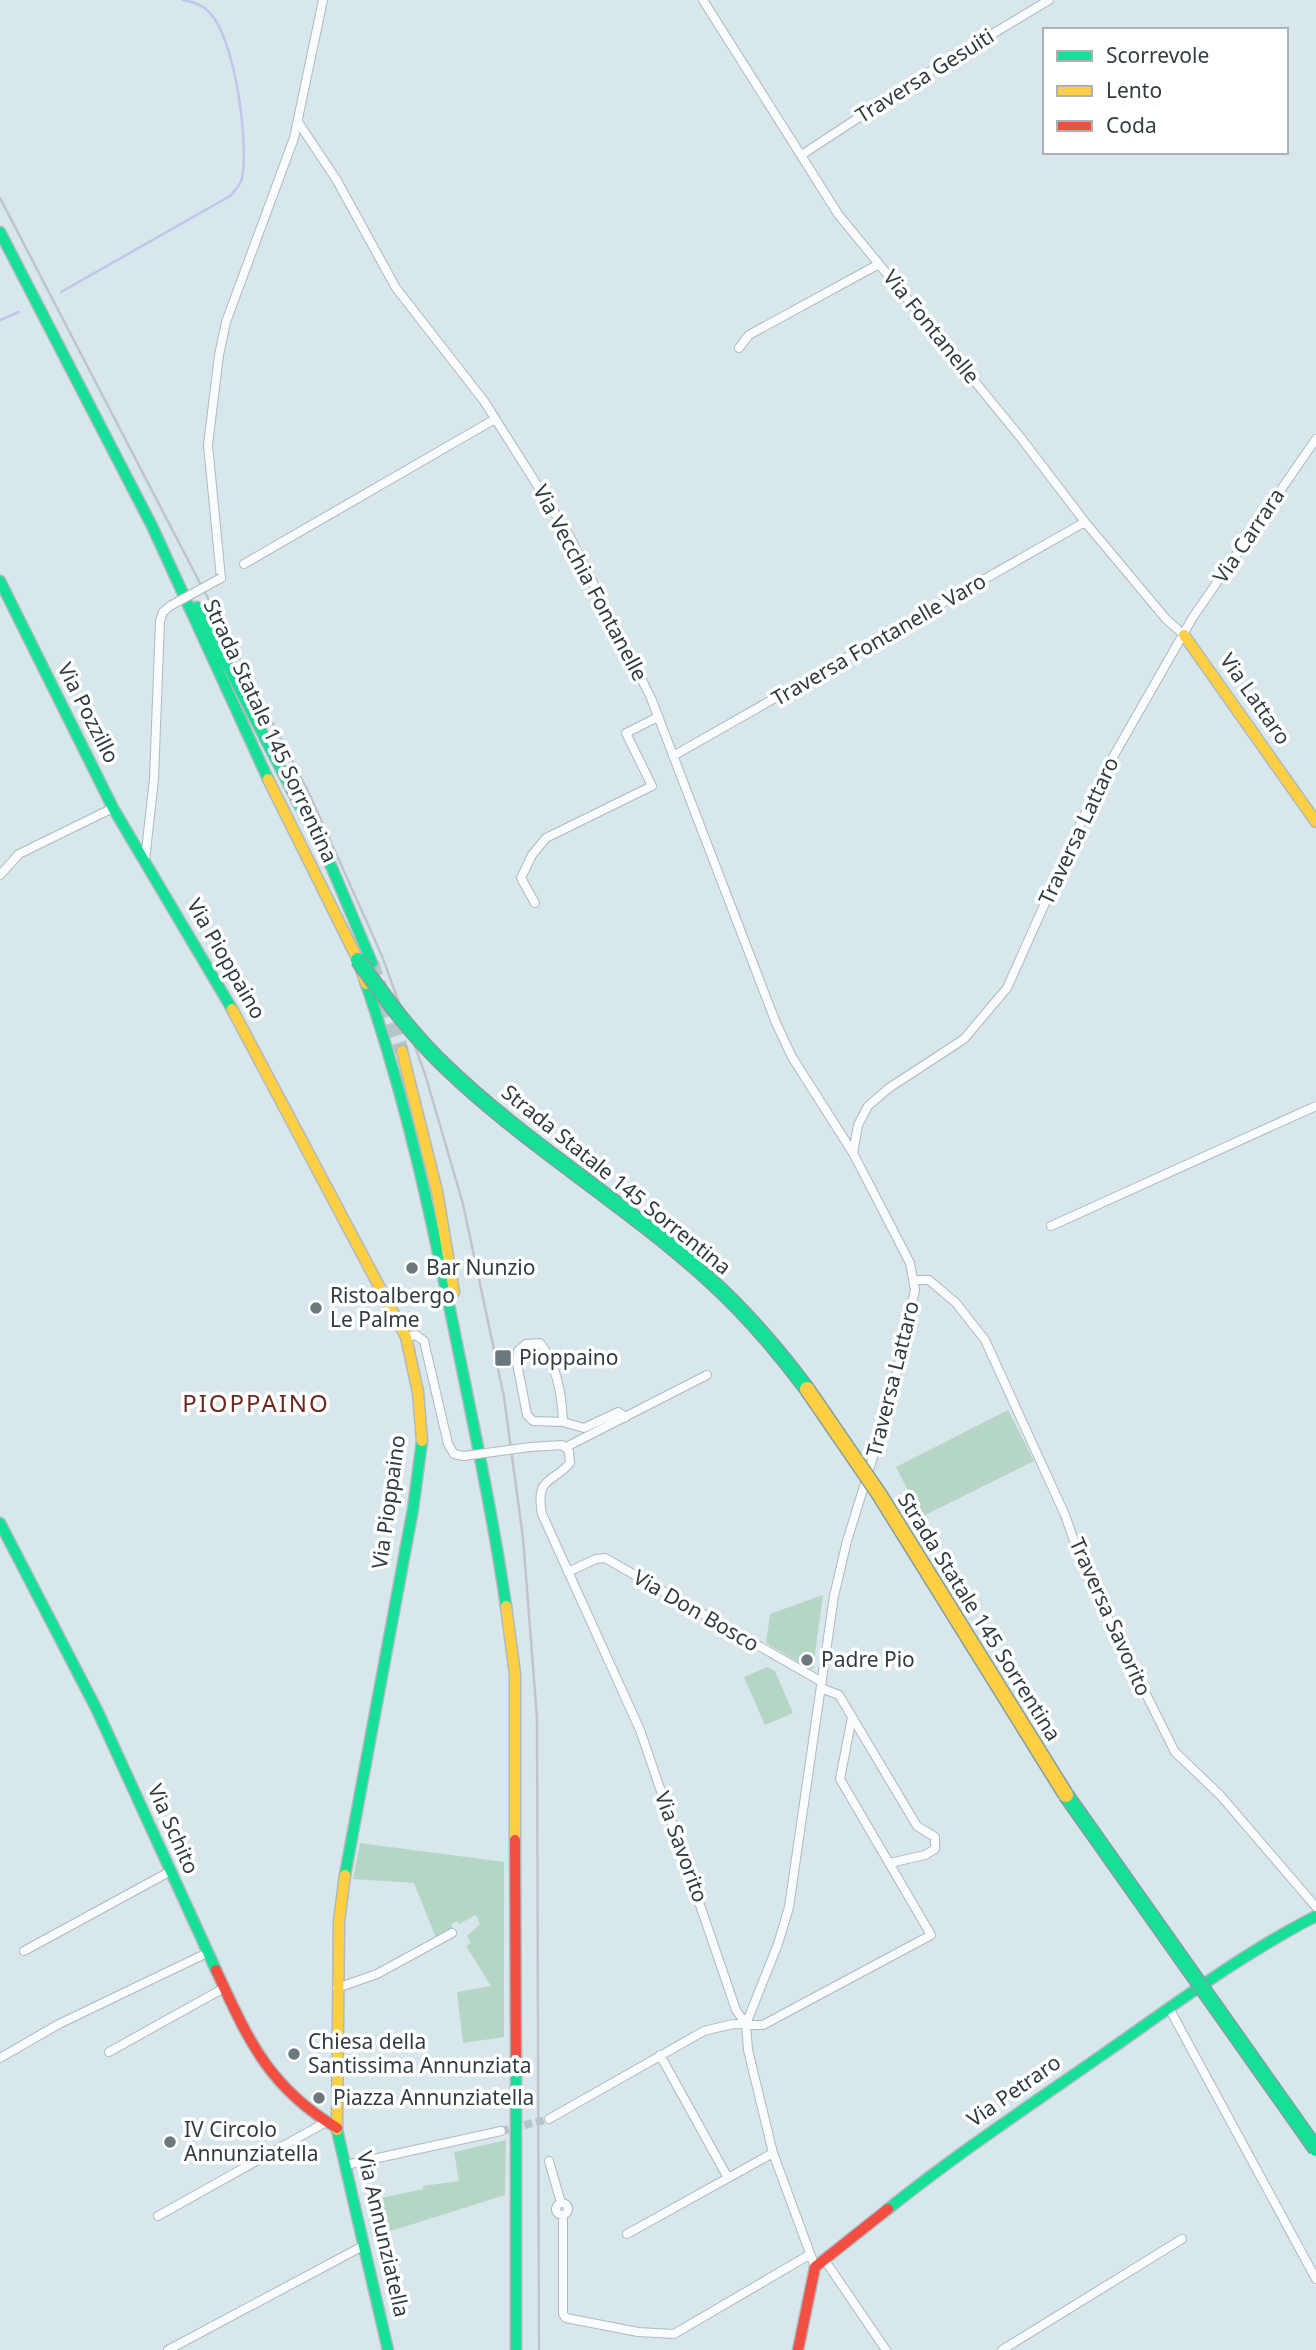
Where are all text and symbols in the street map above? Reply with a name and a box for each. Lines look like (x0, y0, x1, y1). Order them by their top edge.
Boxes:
street label: Traversa Gesuiti (850, 21, 999, 129)
legend (1043, 28, 1288, 154)
text: Scorrevole (1106, 41, 1209, 69)
text: Lento (1106, 76, 1162, 104)
text: Coda (1106, 111, 1157, 139)
street label: Via Fontanelle (877, 264, 986, 389)
street label: Via Vecchia Fontanelle (527, 479, 655, 686)
street label: Via Carrara (1206, 482, 1290, 588)
street label: Traversa Fontanelle Varo (766, 566, 991, 712)
street label: Strada Statale 145 Sorrentina (197, 594, 344, 867)
street label: Via Lattaro (1214, 647, 1298, 750)
street label: Via Pozzillo (52, 658, 126, 768)
street label: Traversa Lattaro (1032, 752, 1125, 909)
street label: Via Pioppaino (181, 893, 273, 1024)
street label: Strada Statale 145 Sorrentina (496, 1078, 737, 1281)
place label: Bar Nunzio (426, 1253, 535, 1281)
marker: Bar Nunzio (404, 1260, 420, 1276)
place label: Ristoalbergo Le Palme (330, 1281, 455, 1333)
street label: Traversa Lattaro (859, 1298, 925, 1460)
marker: Ristoalbergo Le Palme (308, 1300, 324, 1316)
place label: Pioppaino (519, 1343, 619, 1371)
marker: Pioppaino (493, 1348, 513, 1368)
district label: PIOPPAINO (182, 1386, 330, 1419)
street label: Via Pioppaino (365, 1433, 411, 1571)
street label: Strada Statale 145 Sorrentina (892, 1487, 1068, 1746)
street label: Traversa Savorito (1064, 1533, 1158, 1700)
street label: Via Don Bosco (628, 1563, 765, 1657)
place label: Padre Pio (821, 1645, 915, 1673)
marker: Padre Pio (799, 1652, 815, 1668)
street label: Via Schito (142, 1779, 206, 1878)
street label: Via Savorito (649, 1787, 715, 1906)
place label: Chiesa della Santissima Annunziata (308, 2027, 531, 2079)
marker: Chiesa della Santissima Annunziata (286, 2046, 302, 2062)
street label: Via Petraro (961, 2048, 1066, 2133)
place label: Piazza Annunziatella (333, 2083, 534, 2111)
marker: Piazza Annunziatella (311, 2090, 327, 2106)
place label: IV Circolo Annunziatella (184, 2115, 318, 2167)
marker: IV Circolo Annunziatella (162, 2134, 178, 2150)
street label: Via Annunziatella (351, 2148, 417, 2320)

